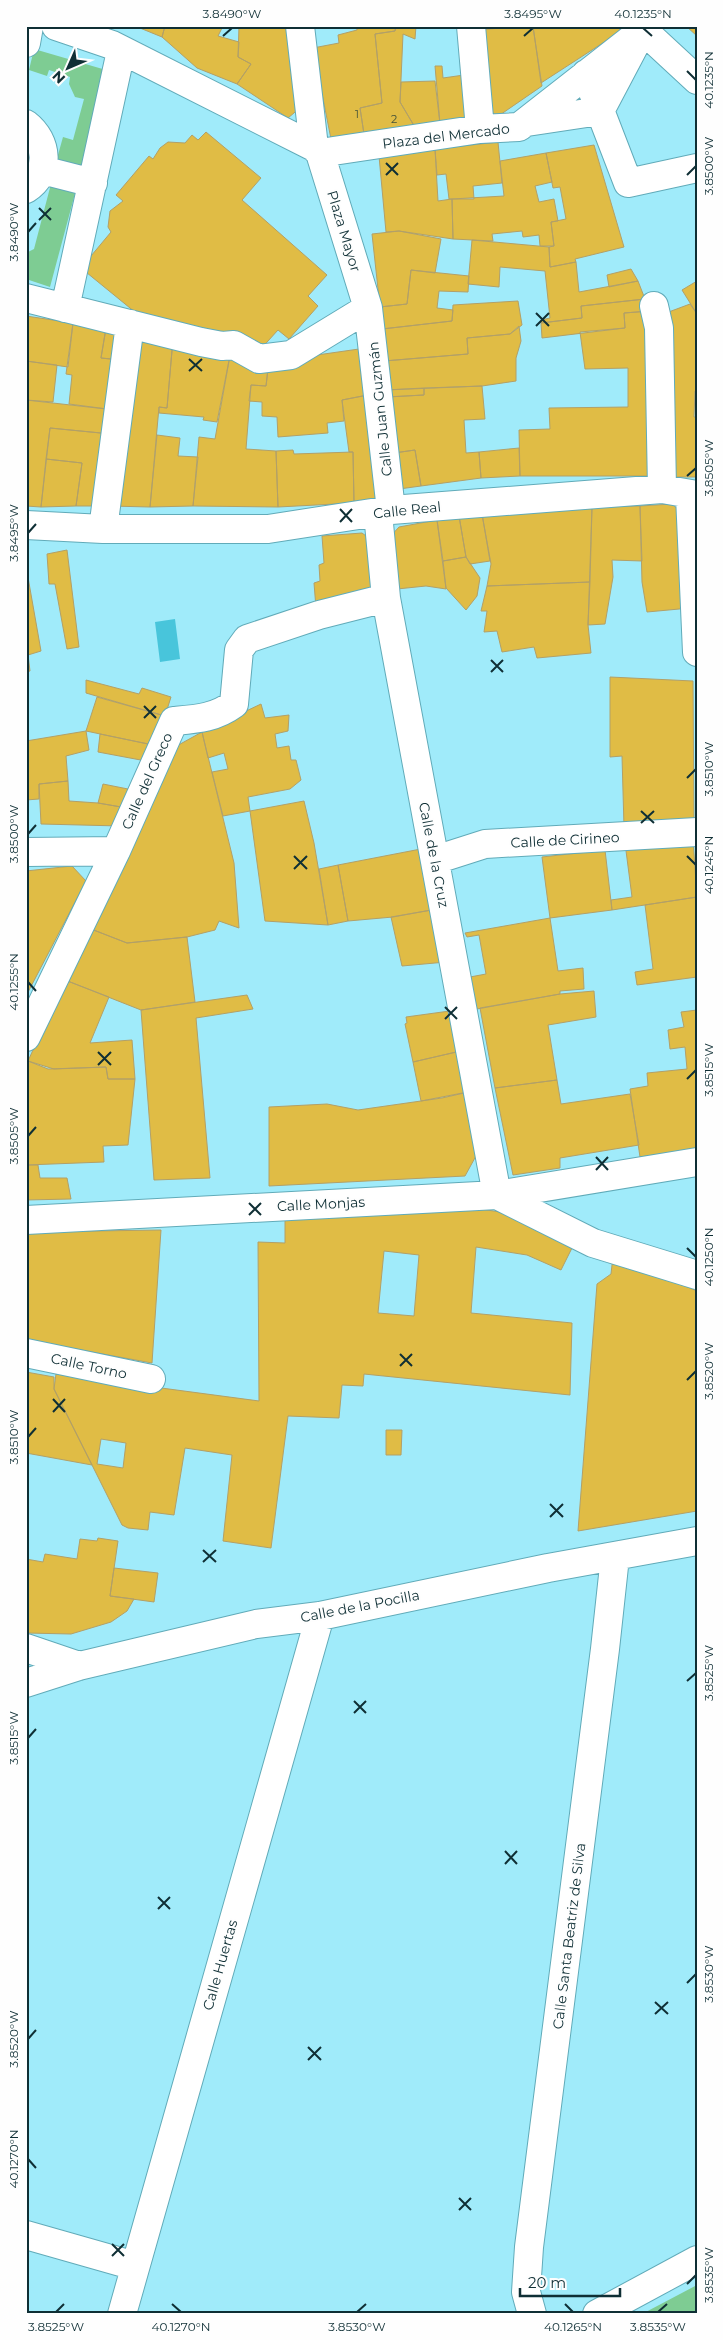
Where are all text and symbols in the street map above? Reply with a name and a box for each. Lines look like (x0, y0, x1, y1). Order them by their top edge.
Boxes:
text: 3.8490°W (203, 6, 261, 21)
text: 3.8495°W (504, 6, 562, 21)
text: 40.1235°N (614, 6, 672, 21)
north arrow (42, 42, 92, 92)
text: 40.1235°N (701, 51, 716, 109)
text: N (48, 67, 69, 88)
house number: 1 (355, 107, 359, 121)
house number: 2 (391, 112, 397, 126)
street label: Plaza del Mercado (381, 119, 511, 153)
text: 3.8500°W (701, 137, 716, 195)
street label: Plaza Mayor (323, 188, 365, 274)
text: 3.8490°W (6, 203, 21, 261)
street label: Calle Juan Guzmán (364, 341, 396, 477)
text: 3.8505°W (701, 439, 716, 497)
street label: Calle Real (372, 497, 442, 523)
text: 3.8495°W (6, 504, 21, 562)
street label: Calle del Greco (118, 729, 177, 832)
text: 3.8510°W (701, 742, 716, 796)
street label: Calle de la Cruz (415, 801, 453, 909)
text: 3.8500°W (6, 805, 21, 863)
street label: Calle de Cirineo (510, 828, 620, 852)
text: 40.1245°N (701, 836, 716, 894)
text: 40.1255°N (6, 953, 21, 1011)
text: 3.8515°W (701, 1043, 716, 1097)
text: 3.8505°W (6, 1107, 21, 1165)
street label: Calle Monjas (276, 1193, 366, 1215)
text: 40.1250°N (701, 1228, 716, 1286)
text: 3.8520°W (701, 1342, 716, 1400)
street label: Calle Torno (49, 1349, 129, 1383)
text: 3.8510°W (6, 1410, 21, 1464)
street label: Calle de la Pocilla (299, 1586, 421, 1626)
text: 3.8525°W (701, 1645, 716, 1701)
text: 3.8515°W (6, 1711, 21, 1765)
street label: Calle Santa Beatriz de Silva (549, 1842, 589, 2030)
street label: Calle Huertas (198, 1918, 242, 2012)
text: 3.8530°W (701, 1945, 716, 2003)
text: 3.8520°W (6, 2010, 21, 2068)
text: 40.1270°N (6, 2130, 21, 2188)
text: 3.8535°W (701, 2247, 716, 2303)
scale bar (520, 2265, 620, 2297)
text: 20 m (528, 2273, 566, 2292)
text: 3.8525°W (28, 2319, 84, 2334)
text: 40.1270°N (152, 2319, 210, 2334)
text: 3.8530°W (328, 2319, 386, 2334)
text: 40.1265°N (544, 2319, 602, 2334)
text: 3.8535°W (630, 2319, 686, 2334)

